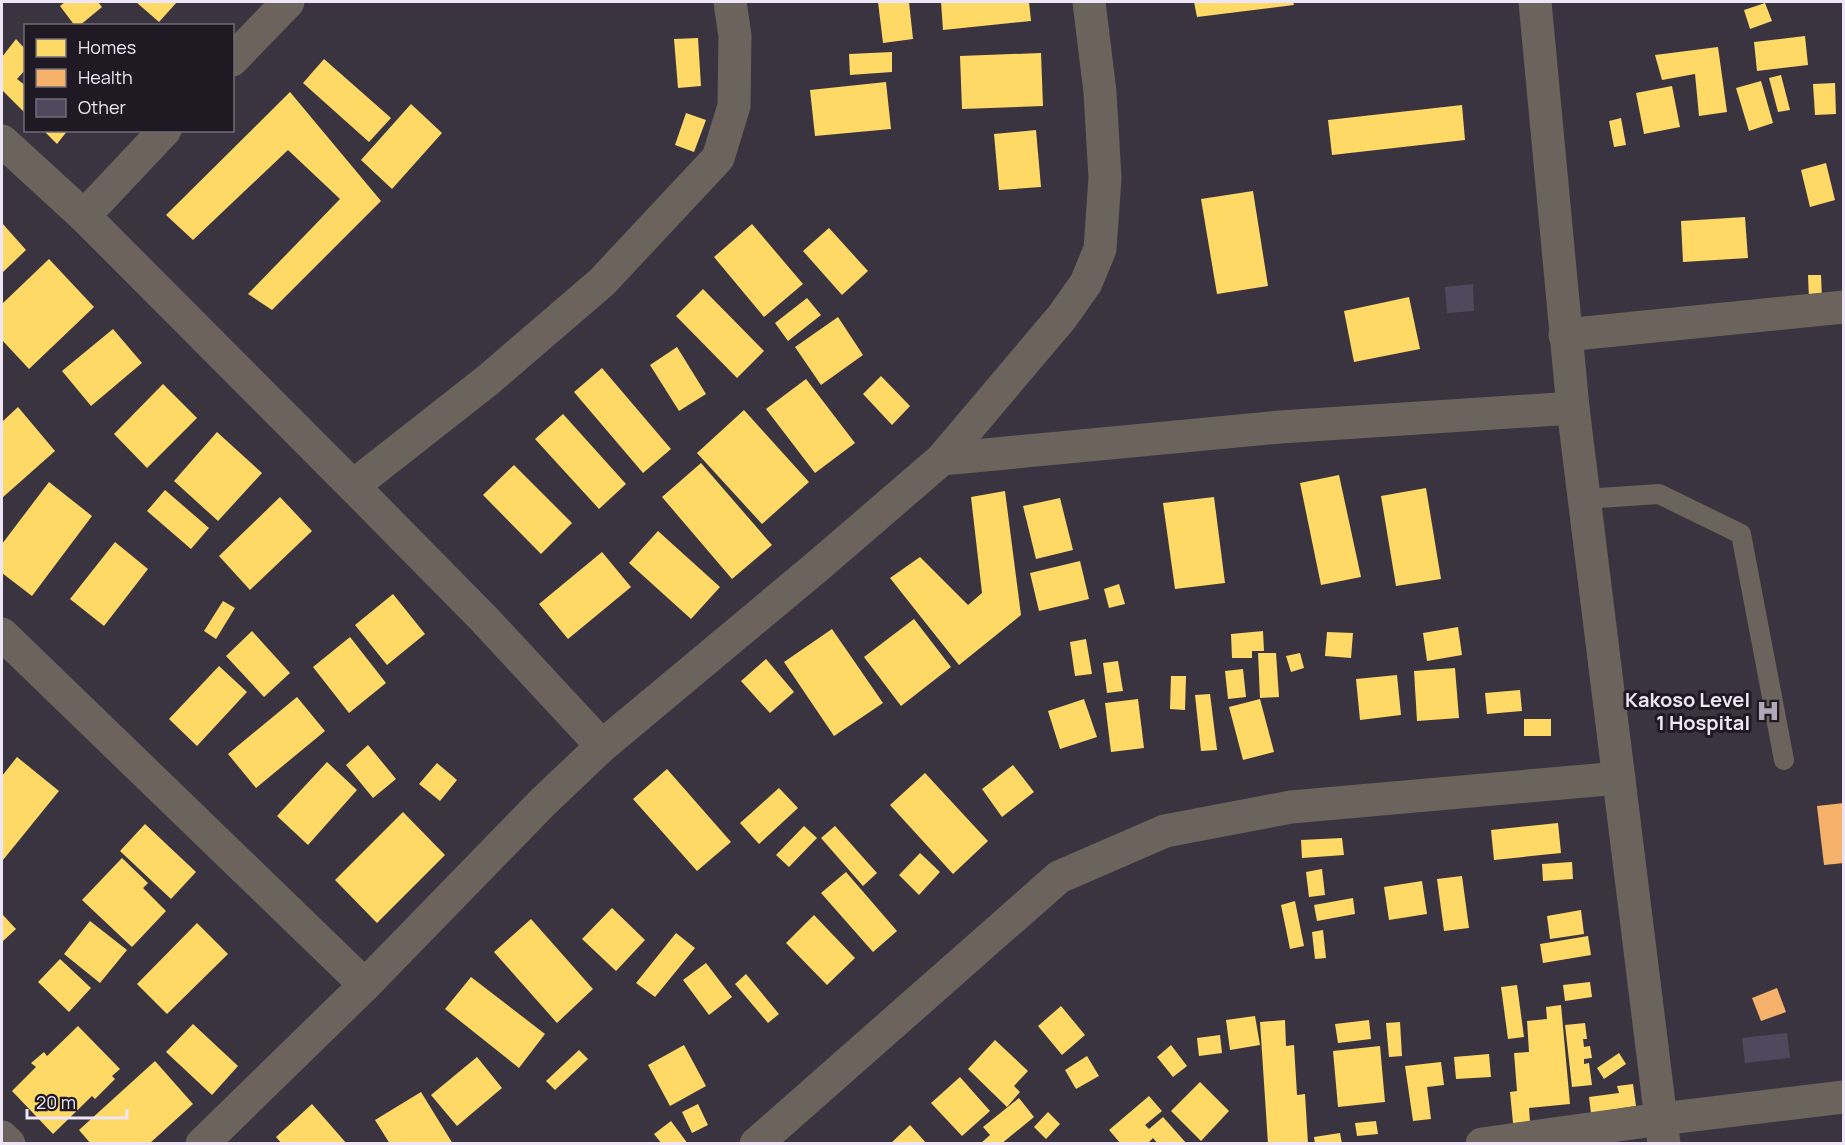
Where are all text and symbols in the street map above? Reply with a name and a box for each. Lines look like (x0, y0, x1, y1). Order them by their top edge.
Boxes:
legend (24, 24, 234, 132)
text: Homes (78, 35, 136, 59)
text: Health (78, 65, 133, 89)
text: Other (78, 95, 126, 119)
place label: Kakoso Level 1 Hospital (1625, 686, 1750, 736)
hospital icon: Kakoso Level 1 Hospital (1755, 698, 1781, 724)
scale bar (27, 1082, 128, 1120)
text: 20 m (36, 1090, 76, 1114)

